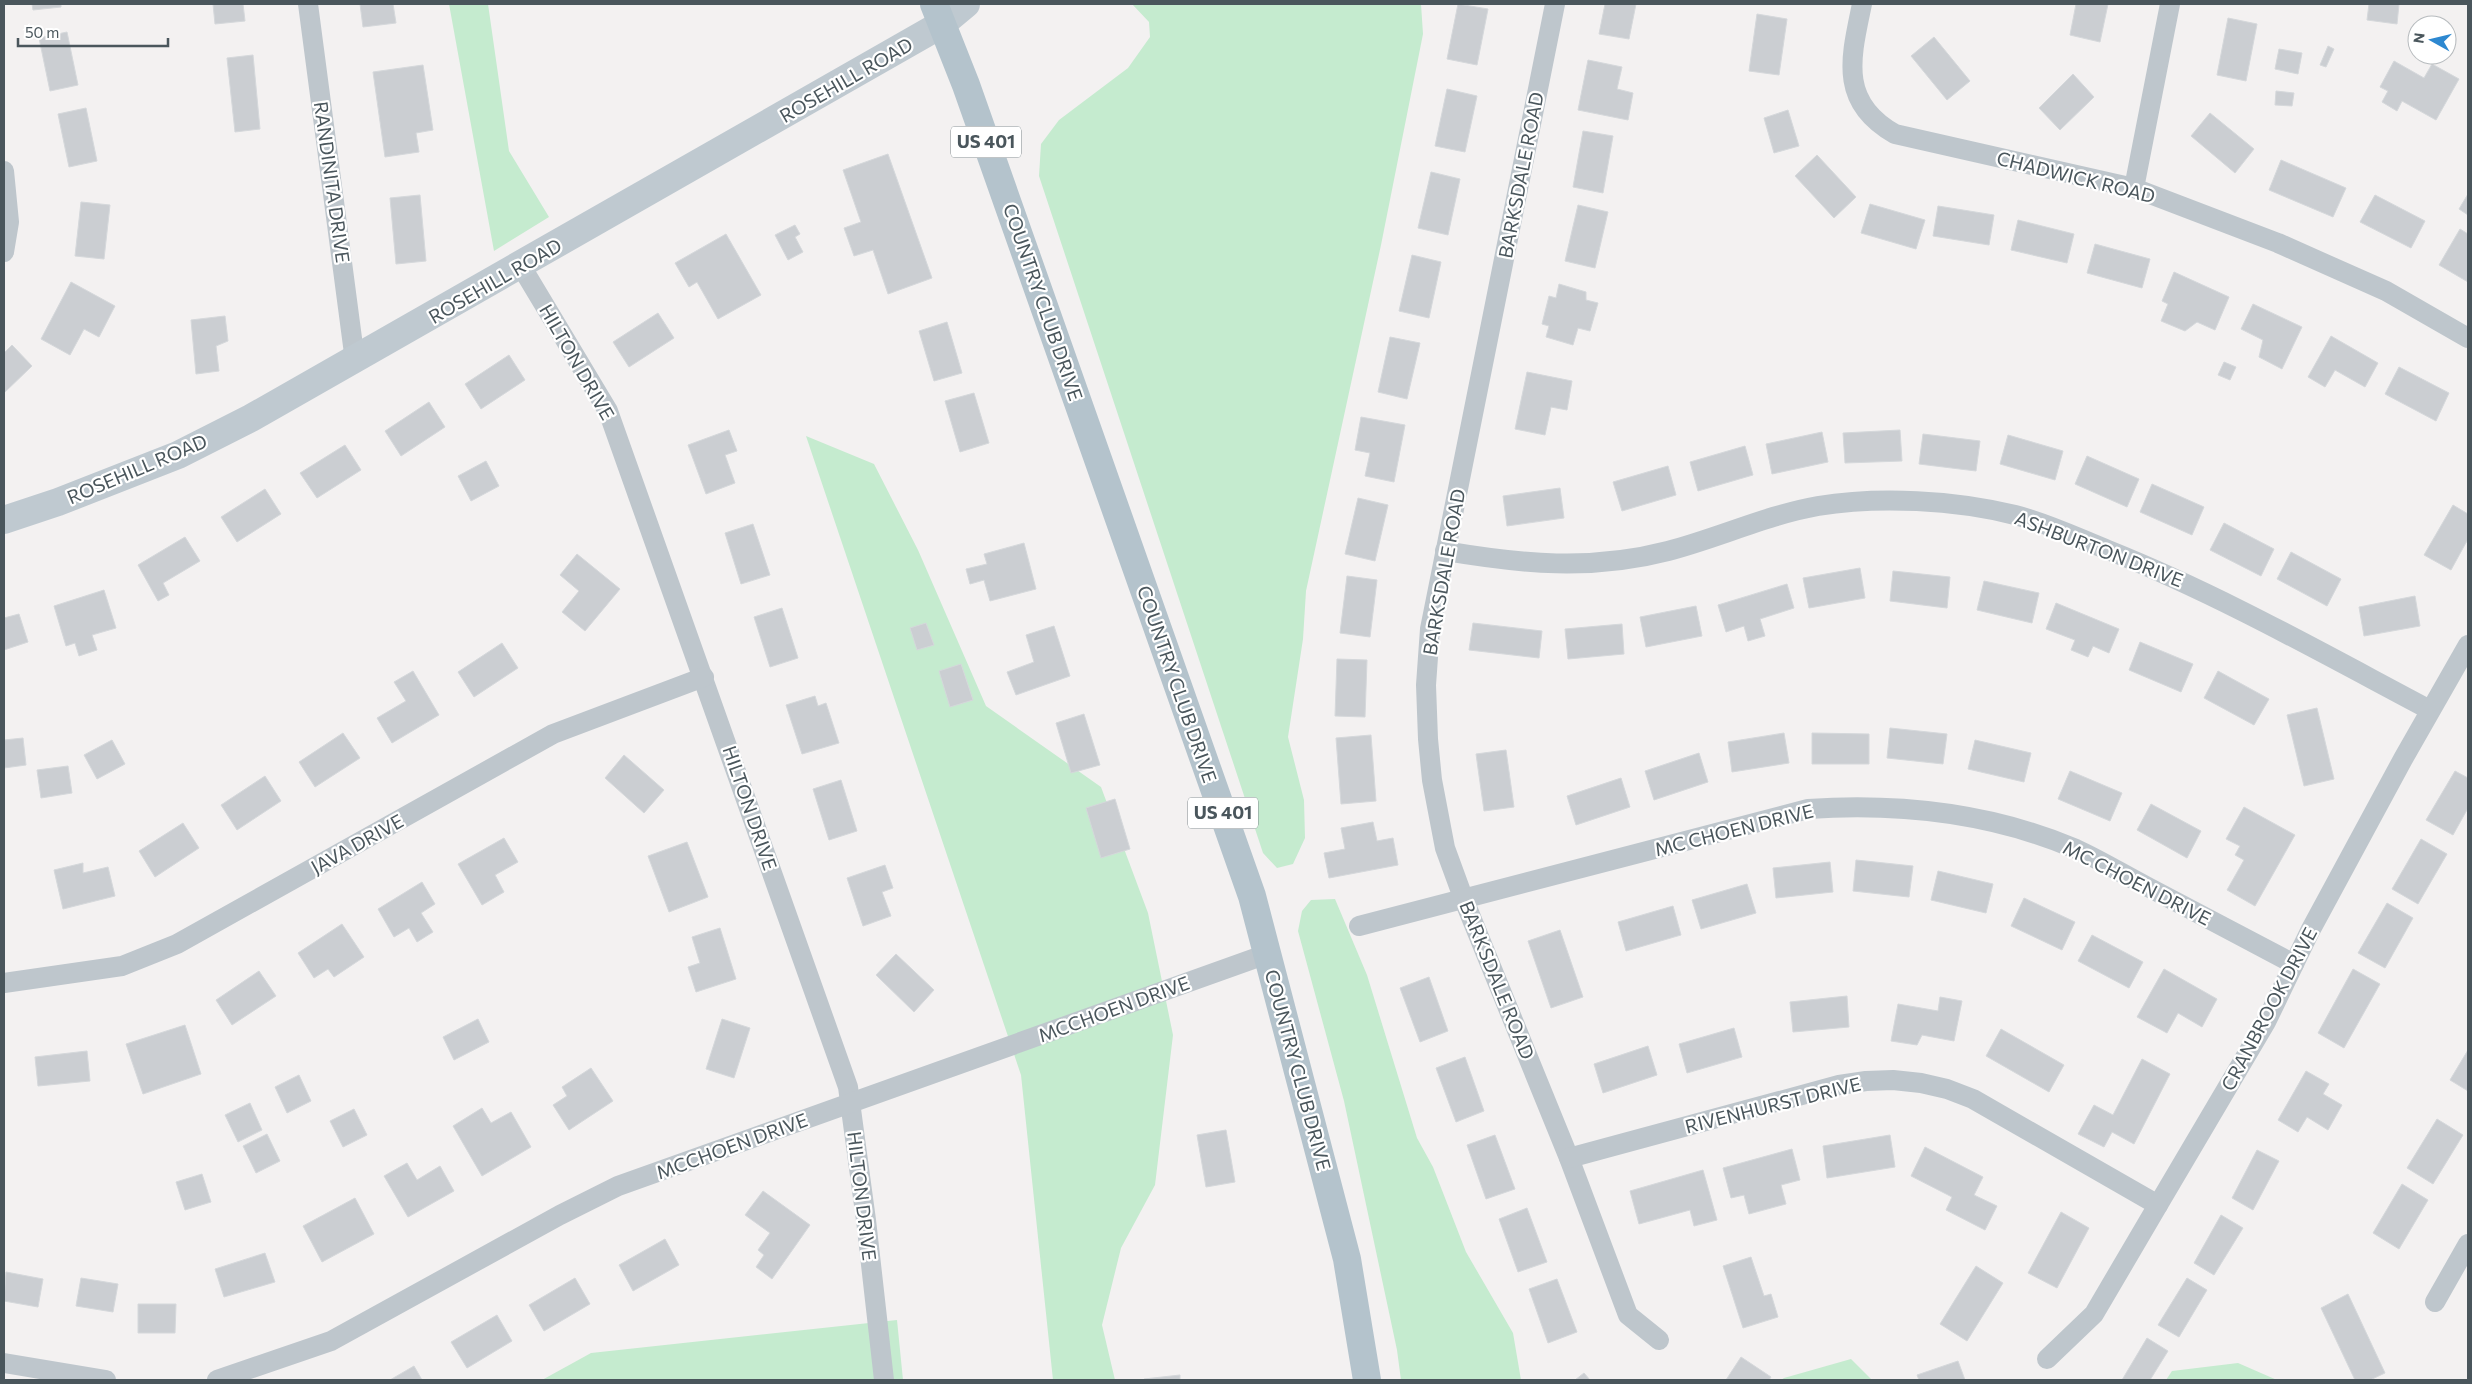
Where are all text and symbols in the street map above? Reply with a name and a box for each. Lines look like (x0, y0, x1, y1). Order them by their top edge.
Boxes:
scale bar (18, 15, 168, 47)
north arrow (2407, 15, 2457, 65)
text: 50 m (25, 23, 59, 41)
street label: ROSEHILL ROAD (775, 32, 916, 127)
text: N (2409, 32, 2428, 45)
street label: BARKSDALE ROAD (1493, 90, 1548, 260)
street label: RANDINITA DRIVE (310, 100, 355, 264)
road number: US 401 (951, 126, 1021, 158)
street label: CHADWICK ROAD (1994, 146, 2158, 207)
street label: COUNTRY CLUB DRIVE (999, 200, 1088, 403)
street label: ROSEHILL ROAD (424, 233, 565, 328)
street label: HILTON DRIVE (535, 300, 620, 424)
street label: ROSEHILL ROAD (63, 429, 210, 508)
street label: BARKSDALE ROAD (1418, 487, 1469, 657)
street label: ASHBURTON DRIVE (2012, 506, 2187, 591)
street label: COUNTRY CLUB DRIVE (1133, 582, 1222, 785)
street label: HILTON DRIVE (718, 743, 783, 873)
road number: US 401 (1188, 798, 1258, 828)
street label: MC CHOEN DRIVE (1652, 799, 1816, 860)
street label: JAVA DRIVE (307, 809, 407, 878)
street label: MC CHOEN DRIVE (2059, 835, 2215, 930)
street label: BARKSDALE ROAD (1455, 897, 1540, 1062)
street label: CRANBROOK DRIVE (2216, 923, 2321, 1094)
street label: COUNTRY CLUB DRIVE (1261, 967, 1336, 1173)
street label: MCCHOEN DRIVE (1035, 970, 1193, 1047)
street label: RIVENHURST DRIVE (1682, 1072, 1863, 1138)
street label: MCCHOEN DRIVE (653, 1107, 811, 1184)
street label: HILTON DRIVE (843, 1130, 882, 1262)

